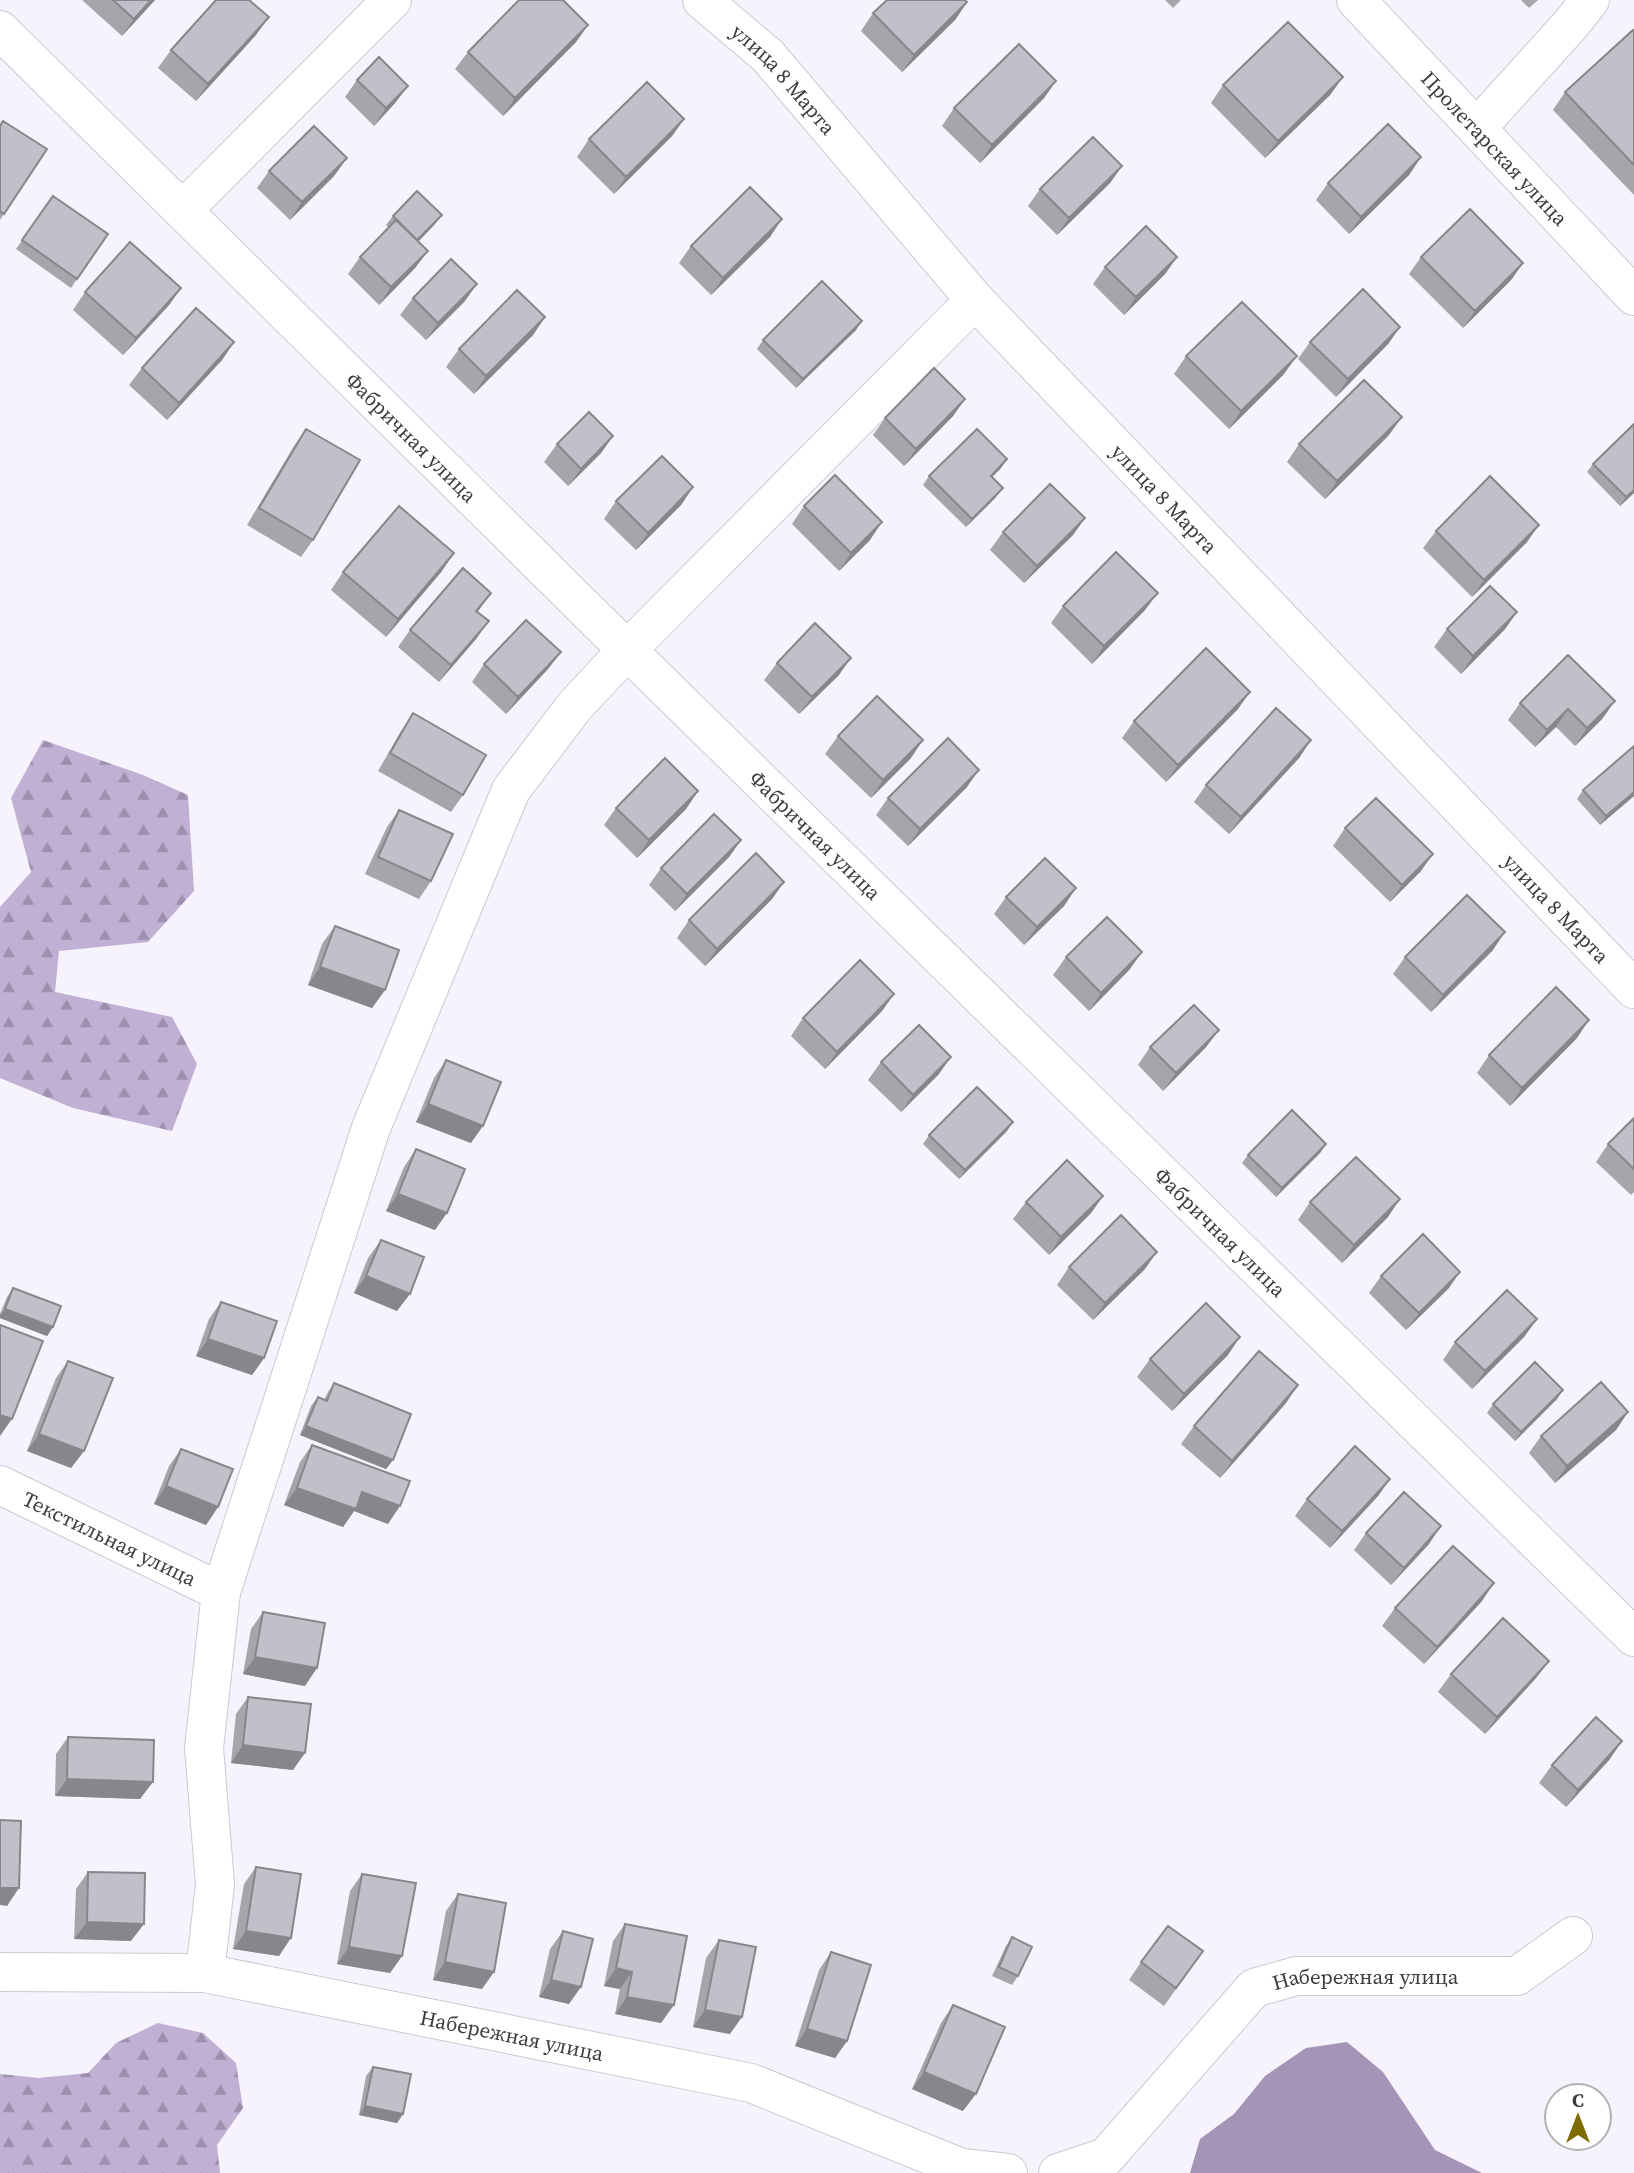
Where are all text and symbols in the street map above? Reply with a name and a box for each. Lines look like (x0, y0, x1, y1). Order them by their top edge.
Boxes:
street label: улица 8 Марта (725, 17, 843, 141)
street label: Пролетарская улица (1415, 64, 1575, 232)
street label: Фабричная улица (340, 366, 484, 509)
street label: улица 8 Марта (1105, 437, 1225, 560)
street label: Фабричная улица (743, 764, 888, 906)
street label: улица 8 Марта (1497, 847, 1616, 970)
street label: Фабричная улица (1148, 1161, 1293, 1303)
street label: Текстильная улица (18, 1484, 202, 1593)
street label: Набережная улица (1269, 1961, 1459, 1997)
street label: Набережная улица (417, 2002, 607, 2068)
north arrow (1543, 2082, 1613, 2152)
text: С (1572, 2087, 1584, 2113)

